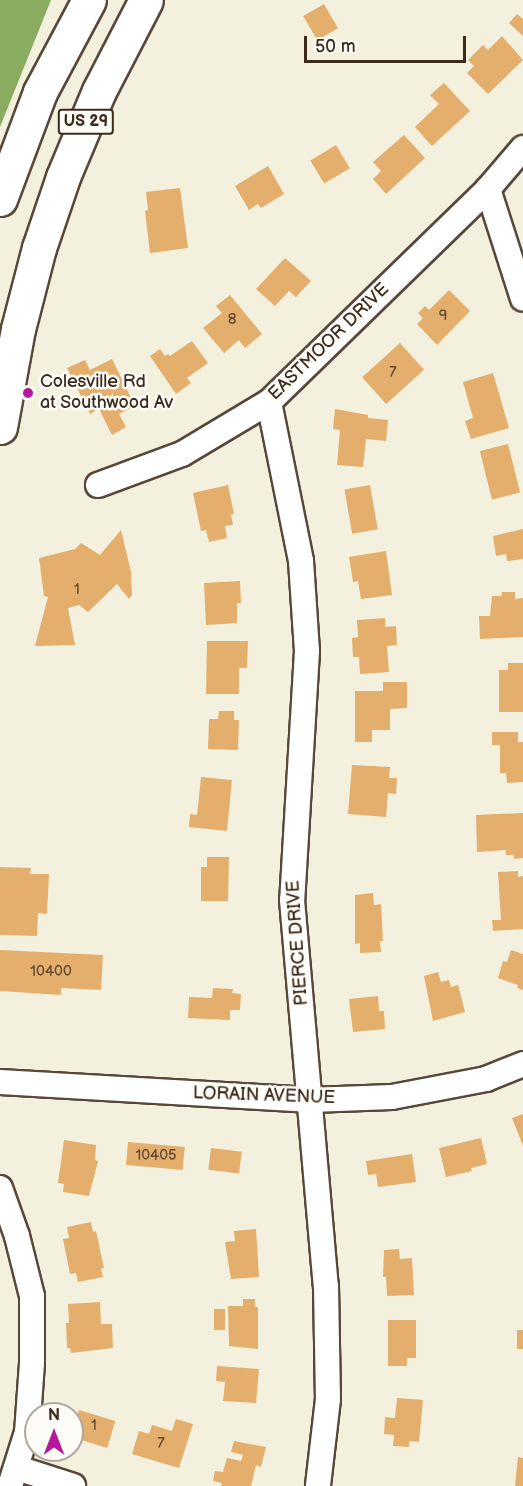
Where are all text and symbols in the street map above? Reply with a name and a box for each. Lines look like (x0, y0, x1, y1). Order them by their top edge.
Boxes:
scale bar (307, 24, 469, 62)
text: 50 m (315, 36, 356, 57)
road number: US 29 (58, 109, 115, 135)
street label: EASTMOOR DRIVE (264, 279, 394, 405)
house number: 9 (439, 307, 447, 325)
house number: 8 (228, 311, 236, 329)
house number: 7 (389, 364, 397, 382)
place label: Colesville Rd at Southwood Av (40, 372, 174, 415)
marker: Colesville Rd at Southwood Av (21, 386, 35, 400)
house number: 1 (74, 581, 80, 599)
street label: PIERCE DRIVE (283, 880, 313, 1006)
house number: 10400 (30, 963, 72, 981)
street label: LORAIN AVENUE (192, 1083, 336, 1109)
house number: 10405 (135, 1147, 177, 1165)
north arrow (24, 1402, 84, 1462)
text: N (48, 1406, 60, 1425)
house number: 1 (91, 1417, 97, 1435)
house number: 7 (157, 1435, 165, 1453)

